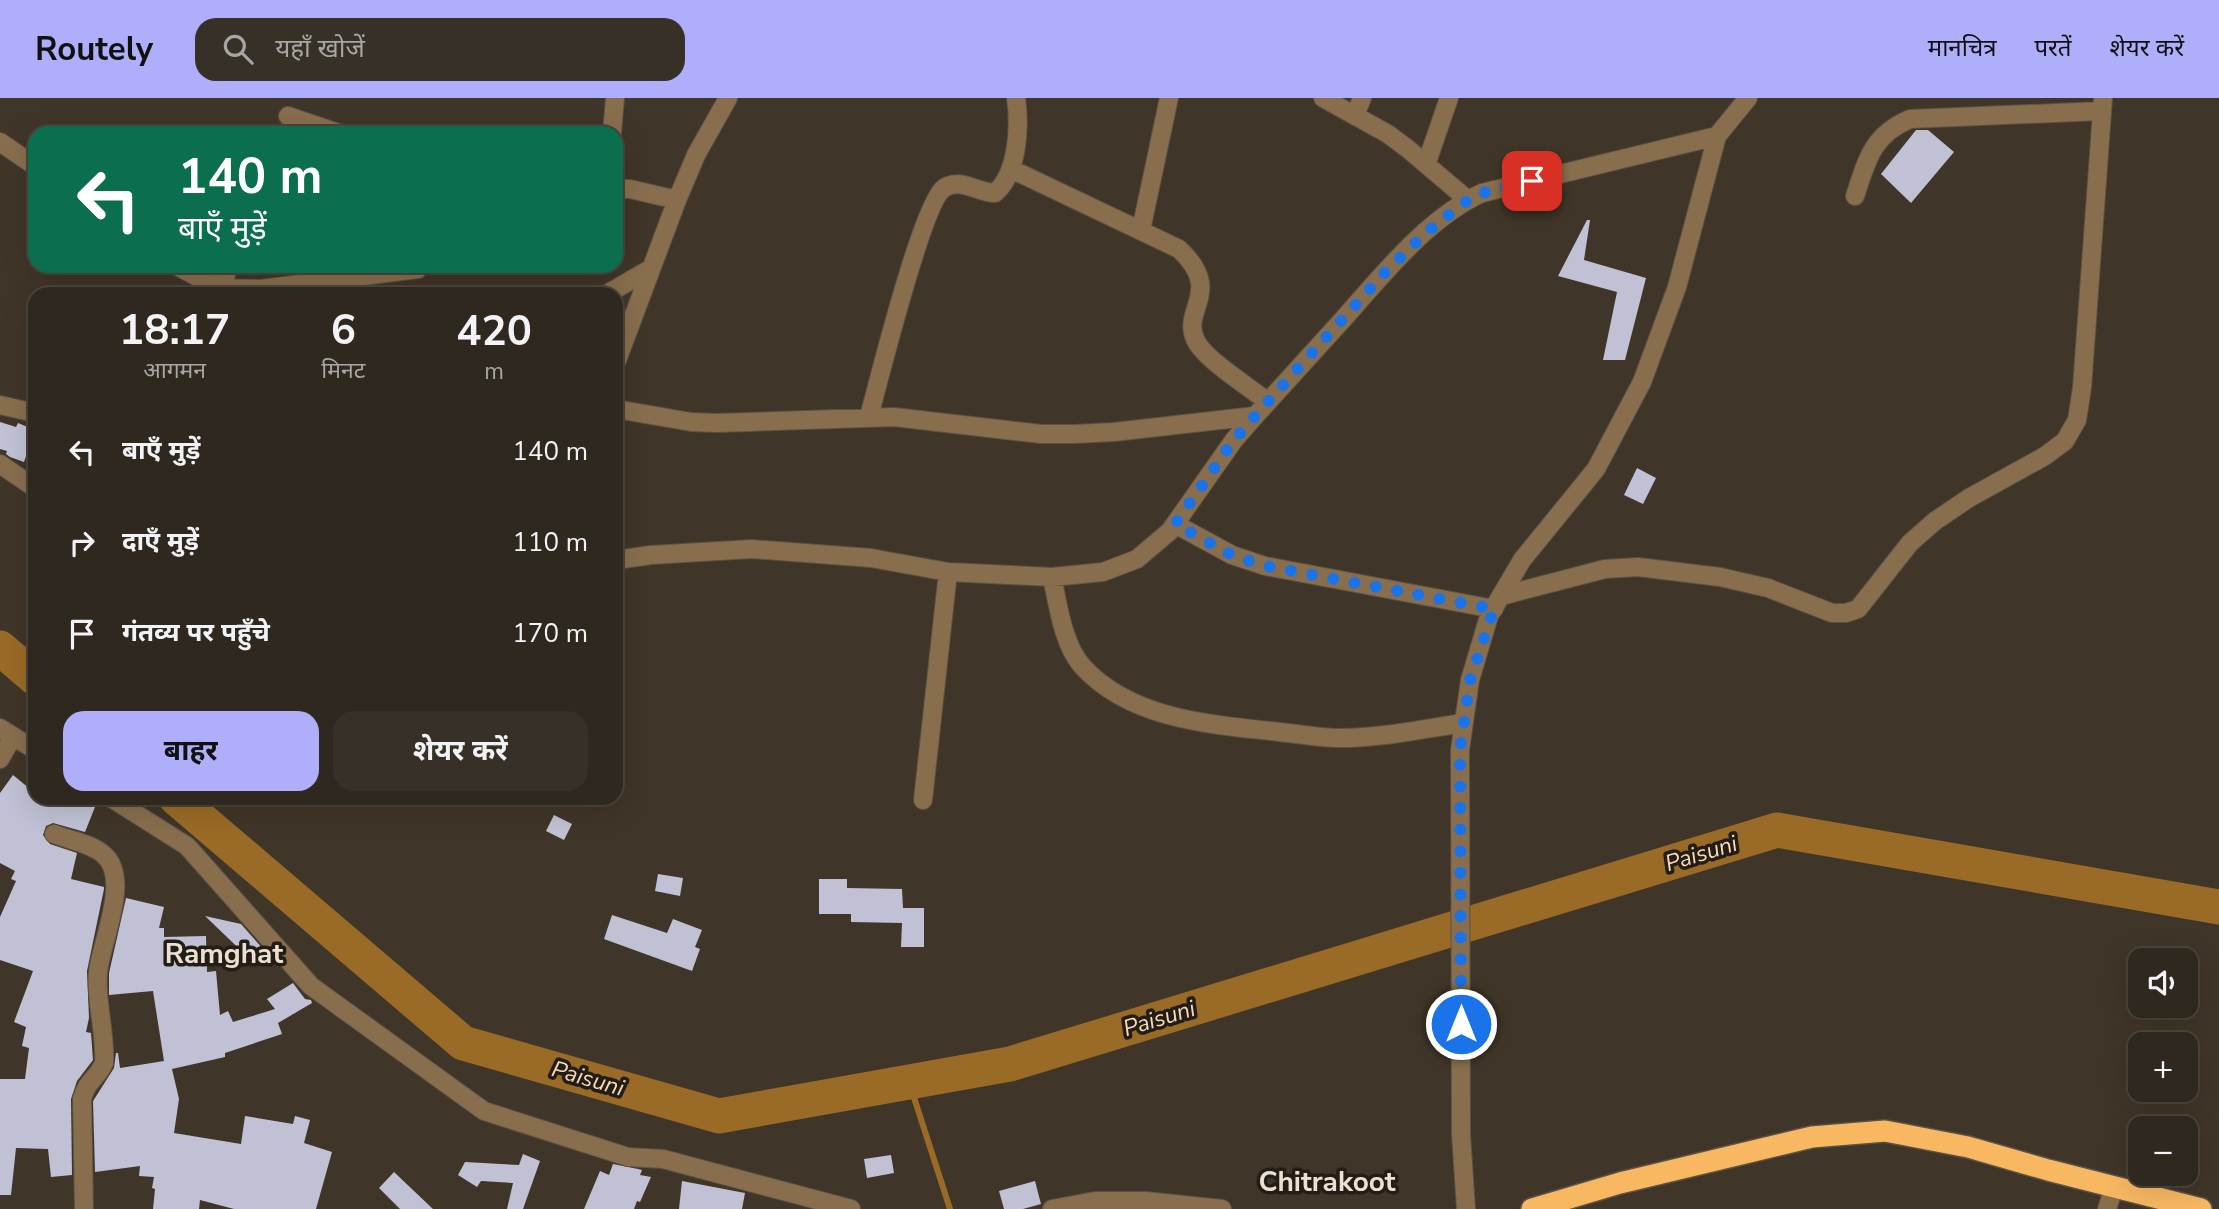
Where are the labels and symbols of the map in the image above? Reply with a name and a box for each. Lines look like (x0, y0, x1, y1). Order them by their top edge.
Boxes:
pin (1502, 151, 1562, 211)
water label: Paisuni (1661, 828, 1742, 879)
district label: Ramghat (165, 935, 283, 973)
position arrow (1424, 987, 1498, 1061)
water label: Paisuni (1119, 993, 1200, 1044)
water label: Paisuni (548, 1053, 628, 1104)
district label: Chitrakoot (1258, 1163, 1396, 1201)

